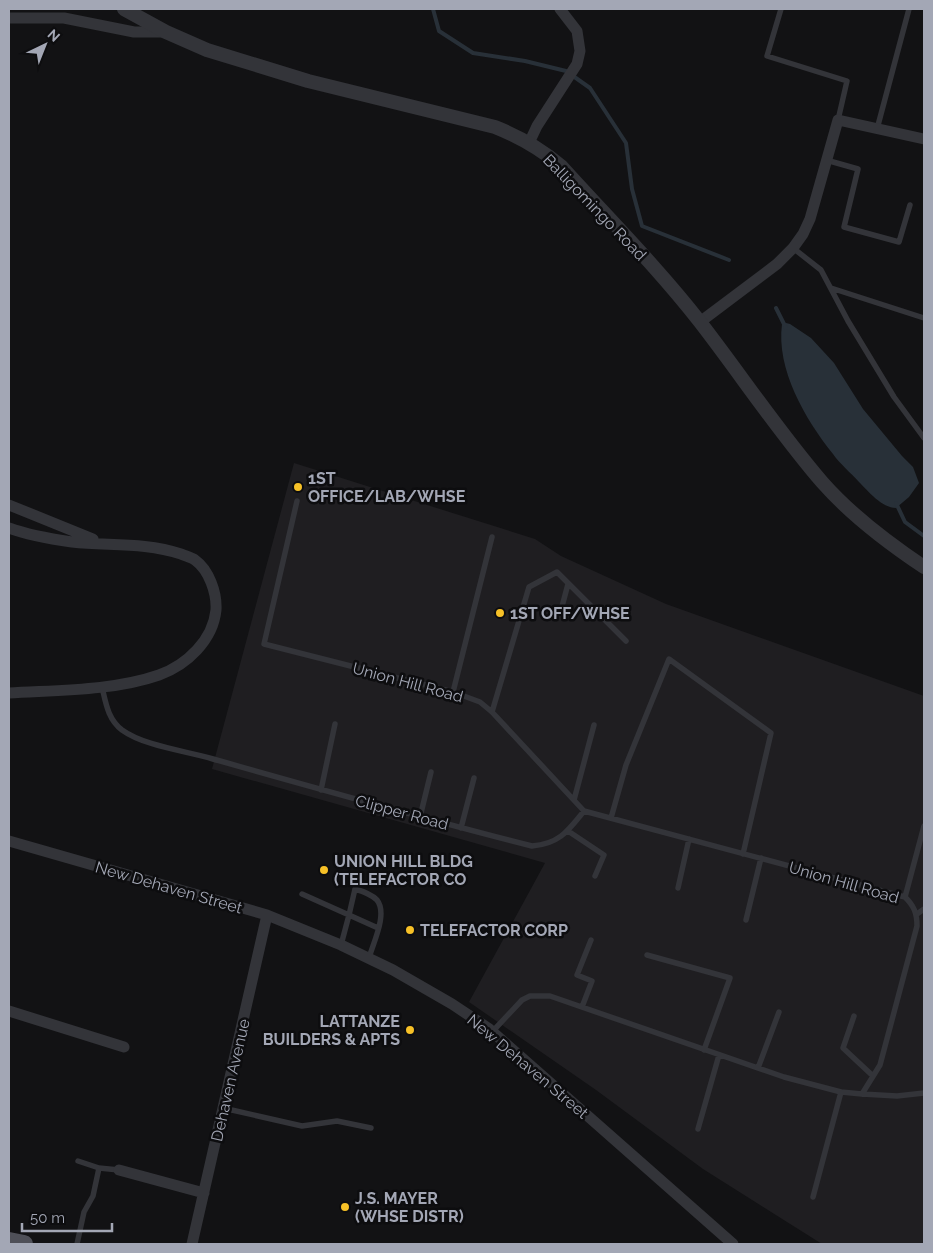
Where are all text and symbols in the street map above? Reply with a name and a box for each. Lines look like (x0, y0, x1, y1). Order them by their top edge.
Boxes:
north arrow (20, 20, 70, 70)
text: N (45, 26, 63, 45)
street label: Balligomingo Road (539, 150, 650, 264)
place label: 1ST OFFICE/LAB/WHSE (308, 469, 466, 506)
marker: 1ST OFFICE/LAB/WHSE (292, 481, 304, 493)
place label: 1ST OFF/WHSE (510, 604, 630, 623)
marker: 1ST OFF/WHSE (494, 607, 506, 619)
street label: Union Hill Road (350, 659, 465, 706)
street label: Clipper Road (353, 791, 451, 834)
place label: UNION HILL BLDG (TELEFACTOR CO (334, 852, 473, 889)
street label: New Dehaven Street (93, 857, 245, 918)
street label: Union Hill Road (787, 858, 901, 907)
marker: UNION HILL BLDG (TELEFACTOR CO (318, 864, 330, 876)
place label: TELEFACTOR CORP (420, 921, 568, 940)
marker: TELEFACTOR CORP (404, 924, 416, 936)
street label: New Dehaven Street (463, 1010, 593, 1123)
place label: LATTANZE BUILDERS & APTS (263, 1012, 400, 1049)
street label: Dehaven Avenue (207, 1017, 254, 1143)
marker: LATTANZE BUILDERS & APTS (404, 1024, 416, 1036)
place label: J.S. MAYER (WHSE DISTR) (355, 1189, 464, 1226)
scale bar (22, 1200, 112, 1232)
marker: J.S. MAYER (WHSE DISTR) (339, 1201, 351, 1213)
text: 50 m (30, 1209, 65, 1227)

